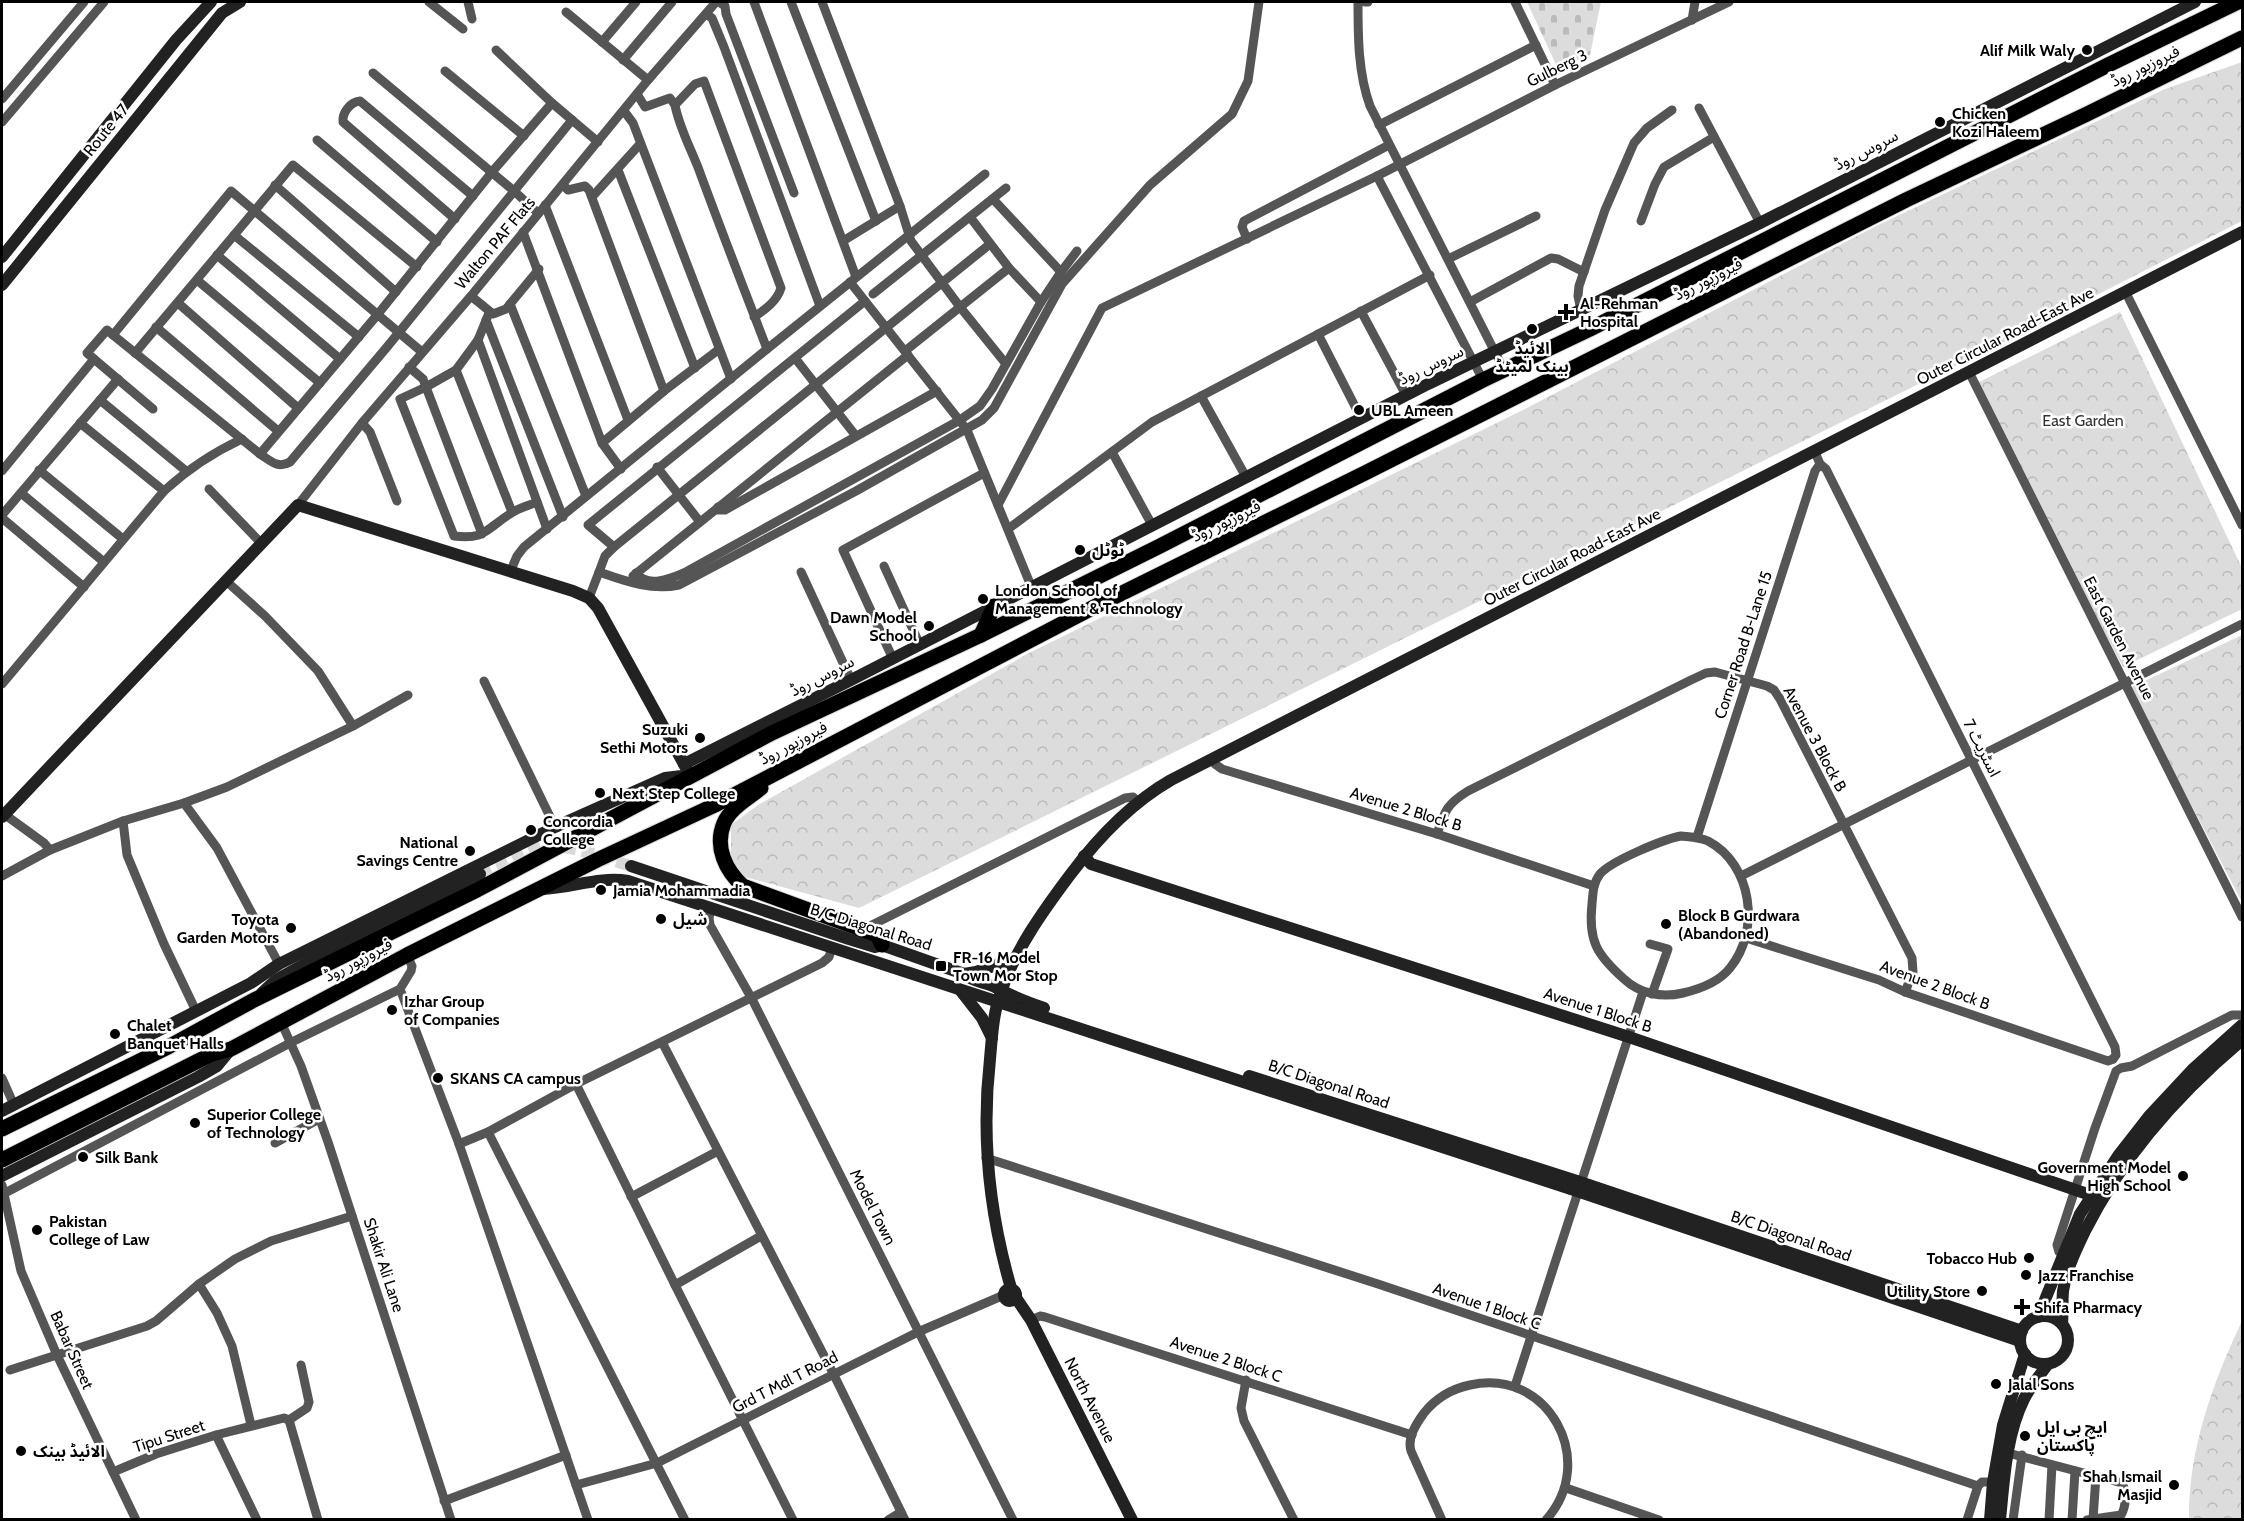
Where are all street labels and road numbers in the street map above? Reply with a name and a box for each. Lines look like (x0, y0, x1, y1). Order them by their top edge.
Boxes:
street label: فیروزپور روڈ (2107, 41, 2183, 92)
street label: Gulberg 3 (1524, 45, 1590, 91)
street label: Route 47 (79, 100, 133, 160)
street label: سروس روڈ (1831, 126, 1901, 174)
street label: Walton PAF Flats (451, 193, 539, 293)
street label: فیروزپور روڈ (1671, 254, 1746, 305)
street label: Outer Circular Road-East Ave (1913, 283, 2097, 389)
street label: سروس روڈ (1396, 341, 1466, 389)
street label: فیروزپور روڈ (1188, 496, 1264, 547)
street label: Outer Circular Road-East Ave (1480, 504, 1664, 610)
street label: Corner Road B-Lane 15 (1710, 569, 1776, 721)
street label: East Garden Avenue (2080, 573, 2158, 703)
street label: سروس روڈ (787, 652, 857, 700)
street label: Avenue 3 Block B (1779, 683, 1851, 795)
street label: اسٹریٹ 7 (1959, 716, 2005, 780)
street label: فیروزپور روڈ (756, 717, 831, 770)
street label: Avenue 2 Block B (1348, 783, 1465, 835)
street label: B/C Diagonal Road (808, 899, 934, 955)
street label: فیروزپور روڈ (321, 934, 396, 987)
street label: Avenue 2 Block B (1877, 956, 1993, 1014)
street label: Avenue 1 Block B (1541, 984, 1655, 1037)
street label: B/C Diagonal Road (1266, 1055, 1392, 1113)
street label: Model Town (846, 1166, 900, 1248)
street label: B/C Diagonal Road (1728, 1207, 1854, 1265)
street label: Shakir Ali Lane (360, 1215, 408, 1315)
street label: Avenue 1 Block C (1430, 1279, 1544, 1333)
street label: Babar Street (46, 1308, 98, 1393)
street label: Avenue 2 Block C (1168, 1332, 1284, 1386)
street label: Grd T Mdl T Road (729, 1347, 841, 1417)
street label: North Avenue (1060, 1354, 1120, 1446)
street label: Tipu Street (131, 1415, 208, 1456)

